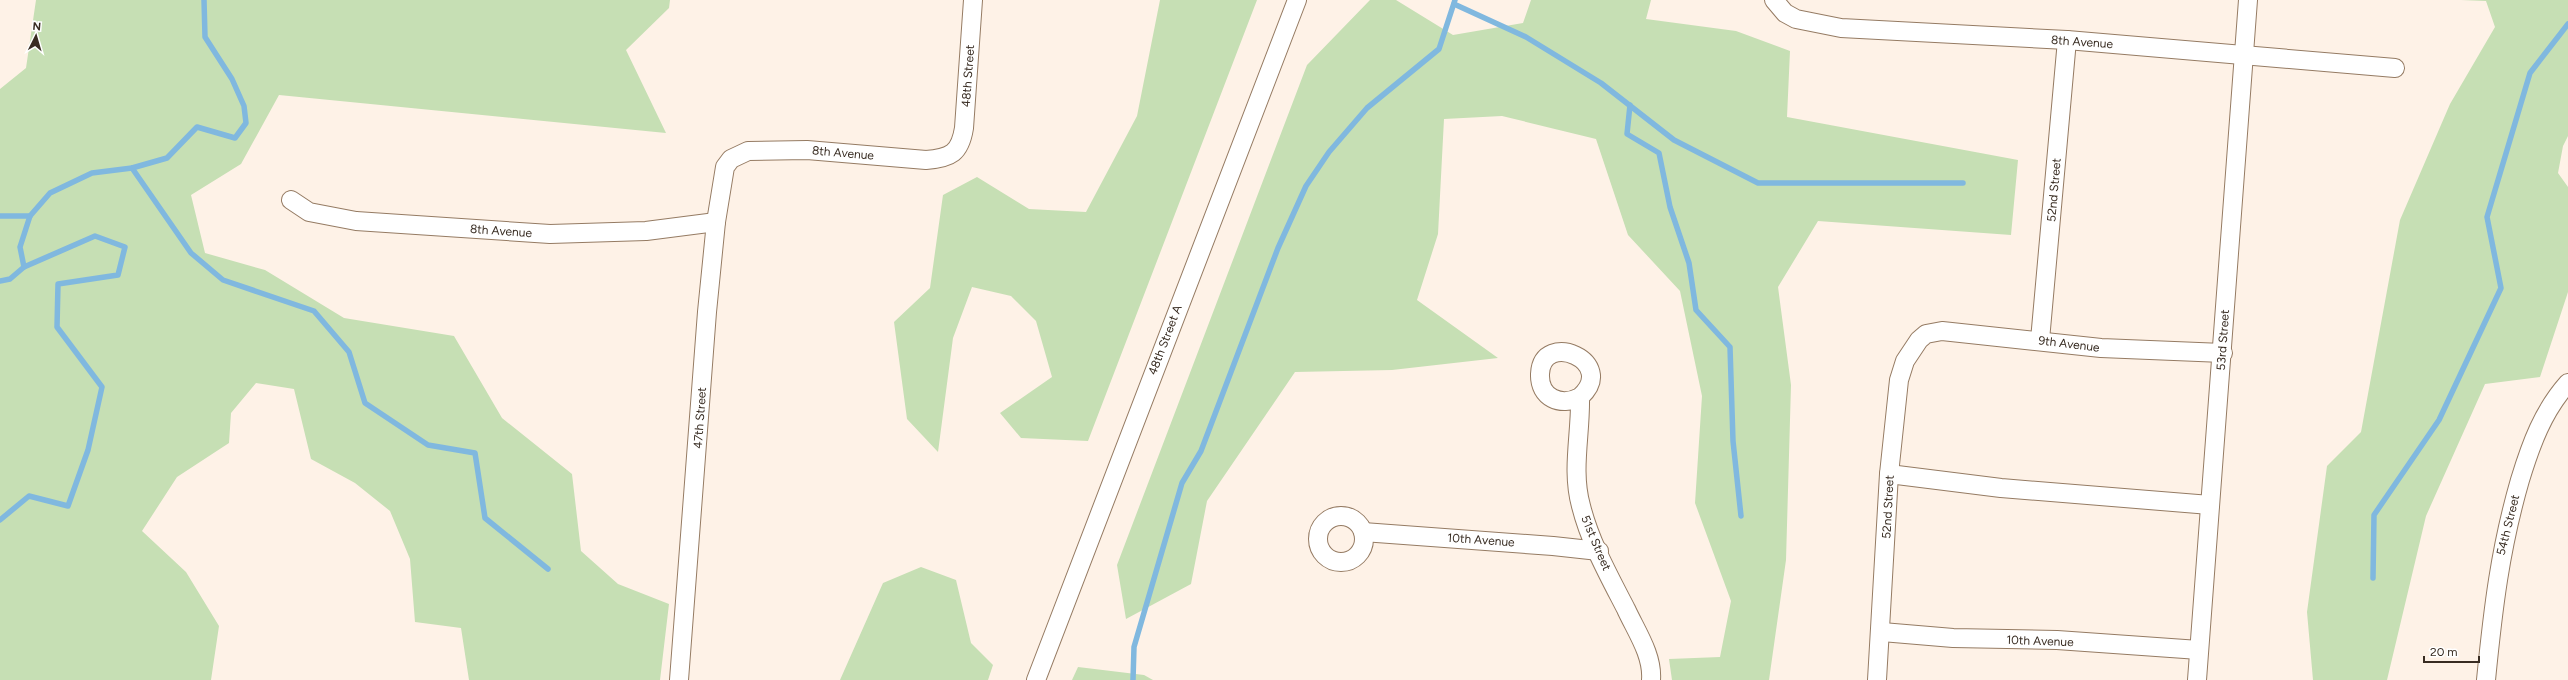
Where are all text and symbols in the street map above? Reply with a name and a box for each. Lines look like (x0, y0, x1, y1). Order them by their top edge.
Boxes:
north arrow (16, 16, 56, 56)
text: N (32, 20, 42, 33)
street label: 8th Avenue (2051, 33, 2114, 51)
street label: 48th Street (959, 44, 977, 108)
street label: 8th Avenue (811, 143, 875, 163)
street label: 52nd Street (2044, 157, 2064, 222)
street label: 8th Avenue (470, 222, 533, 240)
street label: 48th Street A (1145, 303, 1185, 377)
street label: 53rd Street (2214, 309, 2232, 371)
street label: 9th Avenue (2038, 333, 2101, 355)
street label: 47th Street (691, 386, 709, 449)
street label: 52nd Street (1879, 474, 1897, 539)
street label: 54th Street (2494, 493, 2522, 557)
street label: 51st Street (1578, 513, 1614, 573)
street label: 10th Avenue (1447, 531, 1516, 549)
street label: 10th Avenue (2006, 633, 2074, 649)
scale bar (2424, 638, 2479, 664)
text: 20 m (2430, 645, 2458, 659)

